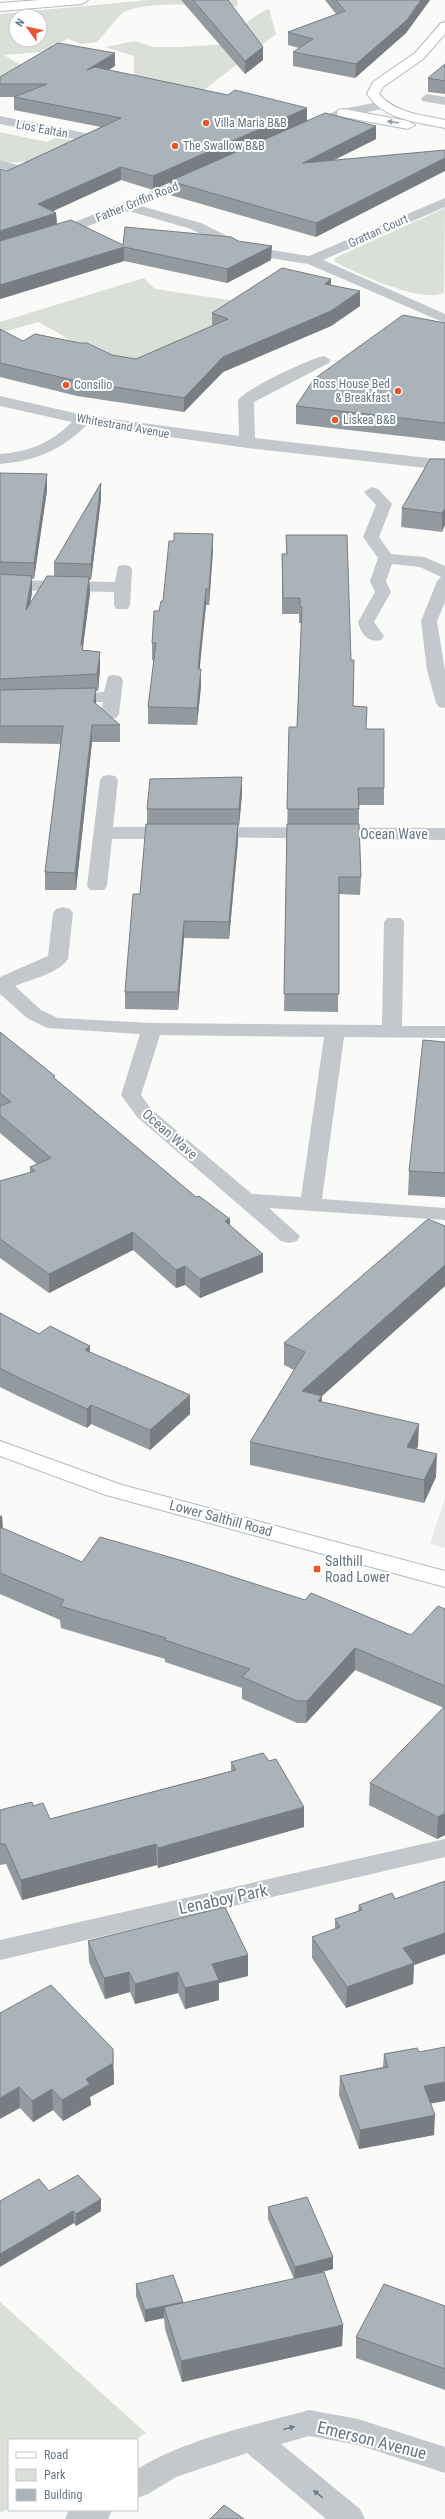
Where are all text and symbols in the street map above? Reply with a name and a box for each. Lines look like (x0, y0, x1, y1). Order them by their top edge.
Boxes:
north arrow (8, 8, 48, 48)
text: N (13, 16, 27, 29)
place label: Villa Maria B&B (214, 116, 287, 130)
street label: Lios Ealtán (15, 117, 69, 141)
marker: Villa Maria B&B (201, 118, 211, 128)
one-way arrow (386, 119, 399, 125)
place label: The Swallow B&B (183, 139, 265, 153)
marker: The Swallow B&B (170, 141, 180, 151)
street label: Father Griffin Road (94, 179, 180, 225)
street label: Grattan Court (346, 211, 410, 250)
place label: Ross House Bed & Breakfast (313, 377, 390, 405)
place label: Consilio (74, 378, 112, 392)
marker: Consilio (61, 380, 71, 390)
marker: Ross House Bed & Breakfast (393, 386, 403, 396)
street label: Whitestrand Avenue (75, 411, 171, 441)
place label: Liskea B&B (343, 413, 396, 427)
marker: Liskea B&B (330, 415, 340, 425)
street label: Ocean Wave (360, 826, 428, 842)
street label: Ocean Wave (139, 1106, 201, 1163)
street label: Lower Salthill Road (168, 1497, 274, 1539)
place label: Salthill Road Lower (325, 1553, 390, 1585)
marker: Salthill Road Lower (312, 1564, 322, 1574)
street label: Lenaboy Park (177, 1880, 270, 1918)
street label: Emerson Avenue (315, 2417, 429, 2463)
one-way arrow (283, 2425, 295, 2431)
legend (8, 2439, 138, 2511)
text: Road (44, 2448, 68, 2462)
text: Park (44, 2468, 66, 2482)
text: Building (44, 2488, 82, 2502)
one-way arrow (313, 2490, 324, 2499)

